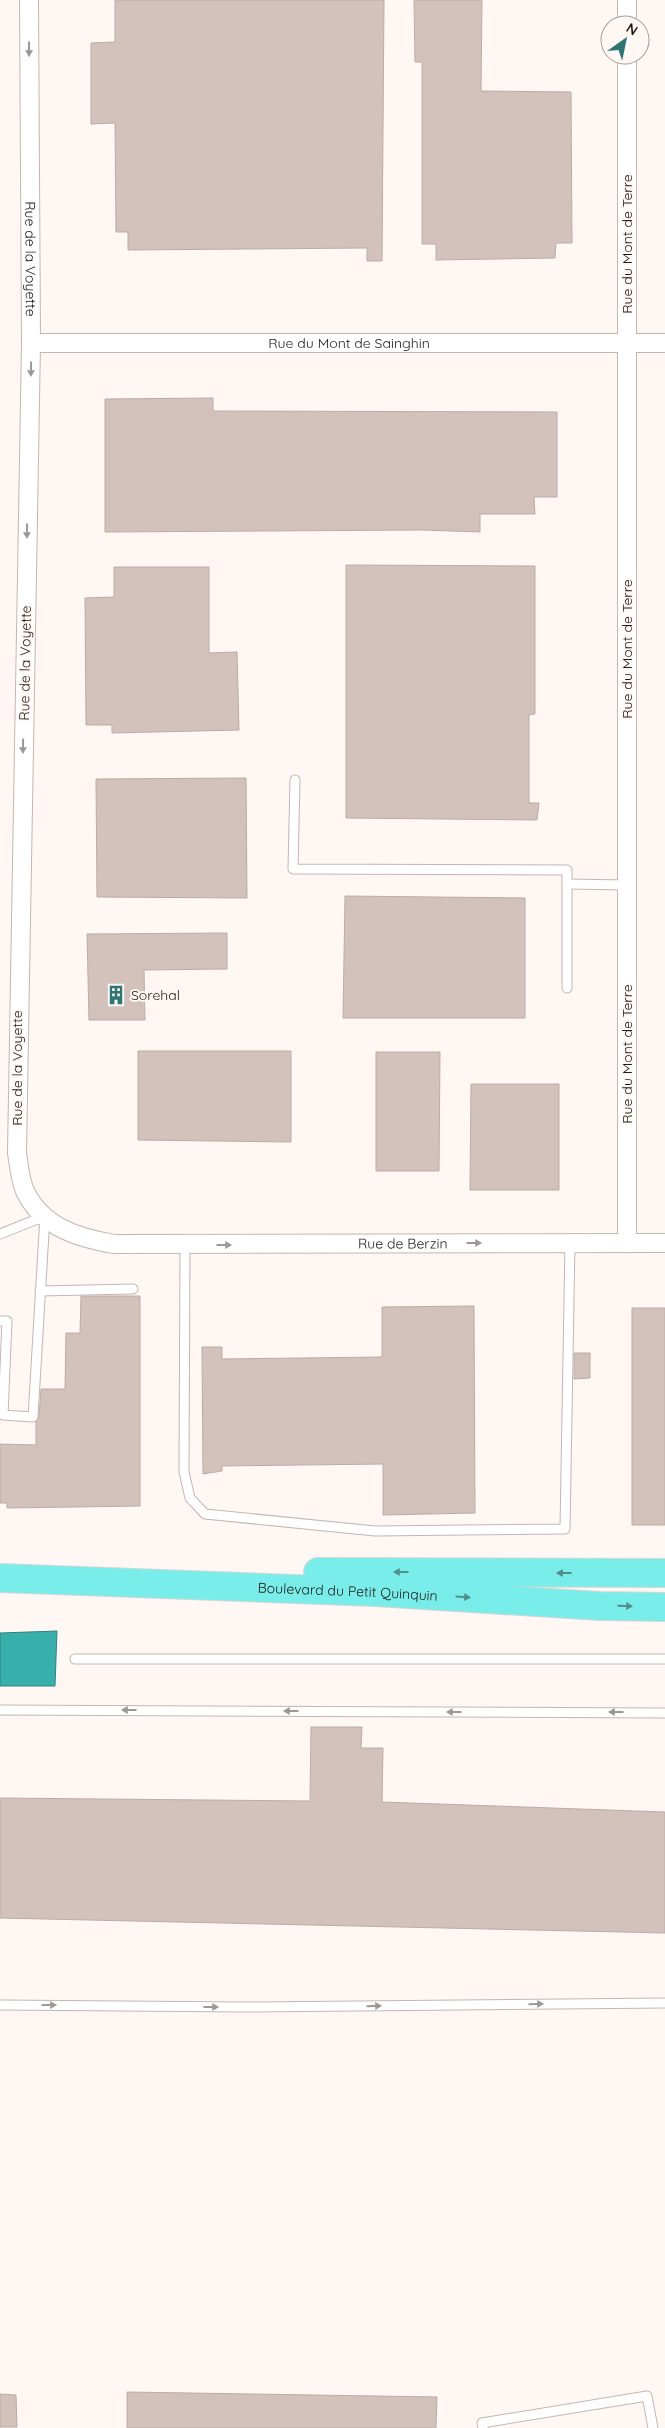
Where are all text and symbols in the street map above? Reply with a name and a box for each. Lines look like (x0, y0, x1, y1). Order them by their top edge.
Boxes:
north arrow (600, 15, 650, 65)
text: N (623, 19, 641, 39)
one-way arrow (26, 41, 34, 57)
street label: Rue du Mont de Terre (618, 174, 636, 314)
street label: Rue de la Voyette (21, 201, 40, 317)
street label: Rue du Mont de Sainghin (268, 334, 430, 352)
one-way arrow (26, 361, 34, 377)
one-way arrow (23, 523, 31, 539)
street label: Rue du Mont de Terre (618, 579, 636, 719)
street label: Rue de la Voyette (15, 605, 35, 721)
one-way arrow (19, 738, 27, 754)
building icon: Sorehal (105, 984, 127, 1006)
street label: Rue du Mont de Terre (618, 984, 636, 1124)
place label: Sorehal (131, 986, 180, 1004)
street label: Rue de la Voyette (8, 1010, 26, 1126)
street label: Rue de Berzin (358, 1234, 448, 1253)
one-way arrow (466, 1239, 482, 1247)
one-way arrow (216, 1240, 232, 1248)
one-way arrow (393, 1568, 409, 1576)
one-way arrow (556, 1569, 572, 1577)
street label: Boulevard du Petit Quinquin (257, 1579, 438, 1605)
one-way arrow (455, 1594, 471, 1602)
one-way arrow (617, 1602, 633, 1610)
one-way arrow (121, 1706, 137, 1714)
one-way arrow (283, 1707, 299, 1715)
one-way arrow (446, 1708, 462, 1716)
one-way arrow (608, 1708, 624, 1716)
one-way arrow (528, 2000, 544, 2008)
one-way arrow (41, 2001, 57, 2009)
one-way arrow (366, 2002, 382, 2010)
one-way arrow (203, 2003, 219, 2011)

